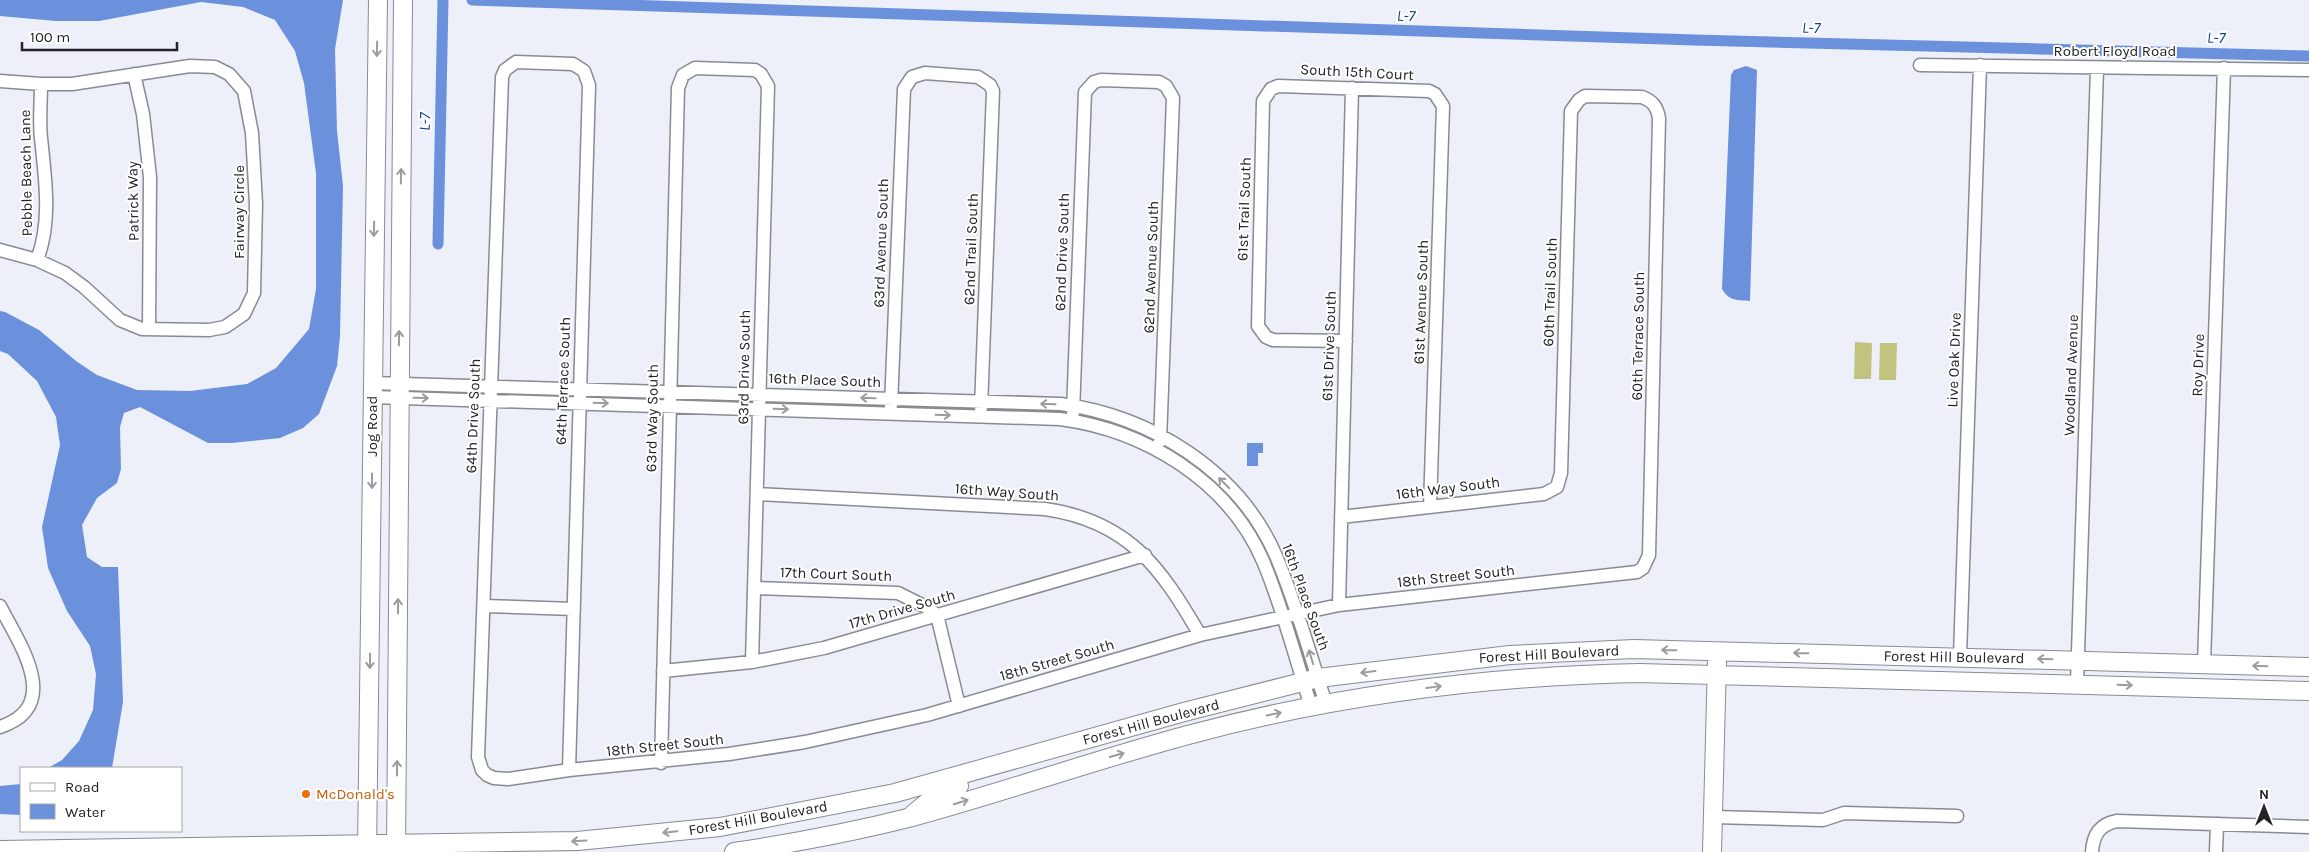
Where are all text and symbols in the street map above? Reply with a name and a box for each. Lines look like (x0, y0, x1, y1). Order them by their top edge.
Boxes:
water label: L-7 (1396, 6, 1417, 25)
water label: L-7 (1802, 18, 1822, 37)
scale bar (22, 20, 178, 52)
text: 100 m (30, 28, 70, 46)
water label: L-7 (2207, 28, 2227, 47)
one-way arrow (372, 40, 382, 56)
street label: Robert Floyd Road (2054, 42, 2176, 60)
street label: South 15th Court (1300, 60, 1415, 84)
street label: Pebble Beach Lane (16, 109, 36, 237)
water label: L-7 (415, 111, 434, 131)
street label: 61st Trail South (1233, 157, 1255, 261)
street label: Patrick Way (123, 161, 143, 241)
street label: Fairway Circle (230, 165, 248, 259)
one-way arrow (396, 168, 406, 184)
street label: 63rd Avenue South (870, 178, 892, 308)
street label: 62nd Trail South (960, 193, 982, 305)
street label: 62nd Drive South (1051, 193, 1073, 311)
street label: 62nd Avenue South (1140, 200, 1162, 334)
one-way arrow (370, 220, 379, 236)
street label: 60th Trail South (1539, 237, 1561, 347)
street label: 61st Avenue South (1410, 239, 1432, 365)
street label: 60th Terrace South (1628, 271, 1648, 401)
street label: 61st Drive South (1318, 291, 1340, 401)
street label: 63rd Drive South (734, 309, 754, 425)
street label: Live Oak Drive (1943, 312, 1965, 408)
street label: Woodland Avenue (2060, 314, 2082, 436)
street label: 64th Terrace South (552, 316, 574, 446)
one-way arrow (394, 331, 404, 347)
street label: Roy Drive (2188, 333, 2208, 397)
street label: 64th Drive South (462, 358, 484, 474)
street label: 63rd Way South (642, 364, 662, 472)
street label: 16th Place South (768, 369, 882, 391)
one-way arrow (412, 393, 428, 403)
one-way arrow (860, 393, 876, 403)
street label: Jog Road (363, 396, 381, 456)
one-way arrow (592, 398, 608, 408)
one-way arrow (1040, 399, 1056, 409)
one-way arrow (772, 404, 788, 414)
one-way arrow (935, 410, 951, 419)
one-way arrow (367, 472, 377, 488)
street label: 16th Way South (1395, 473, 1501, 503)
one-way arrow (1218, 476, 1230, 489)
street label: 16th Way South (954, 479, 1060, 505)
street label: 16th Place South (1278, 541, 1334, 653)
street label: 18th Street South (1396, 561, 1516, 591)
street label: 17th Court South (780, 563, 892, 585)
street label: 17th Drive South (847, 585, 957, 633)
one-way arrow (393, 598, 403, 614)
street label: 18th Street South (998, 635, 1116, 685)
street label: Forest Hill Boulevard (1478, 641, 1620, 667)
one-way arrow (1662, 646, 1678, 655)
street label: Forest Hill Boulevard (1883, 647, 2025, 667)
one-way arrow (1793, 648, 1809, 658)
one-way arrow (1306, 650, 1315, 665)
one-way arrow (365, 652, 375, 668)
one-way arrow (2038, 655, 2054, 664)
one-way arrow (2253, 661, 2269, 670)
one-way arrow (1360, 667, 1376, 677)
one-way arrow (2117, 680, 2133, 690)
one-way arrow (1426, 682, 1442, 692)
street label: Forest Hill Boulevard (1081, 695, 1221, 749)
one-way arrow (1266, 709, 1282, 718)
street label: 18th Street South (605, 730, 725, 760)
one-way arrow (1108, 750, 1124, 760)
one-way arrow (392, 761, 402, 777)
legend (20, 767, 182, 832)
text: Road (65, 778, 100, 796)
north arrow (2239, 782, 2289, 832)
place label: McDonald's (316, 785, 395, 803)
text: N (2259, 786, 2269, 803)
marker: McDonald's (300, 788, 312, 800)
one-way arrow (953, 796, 969, 806)
street label: Forest Hill Boulevard (687, 797, 829, 839)
text: Water (65, 803, 106, 821)
one-way arrow (662, 828, 678, 837)
one-way arrow (571, 836, 587, 845)

